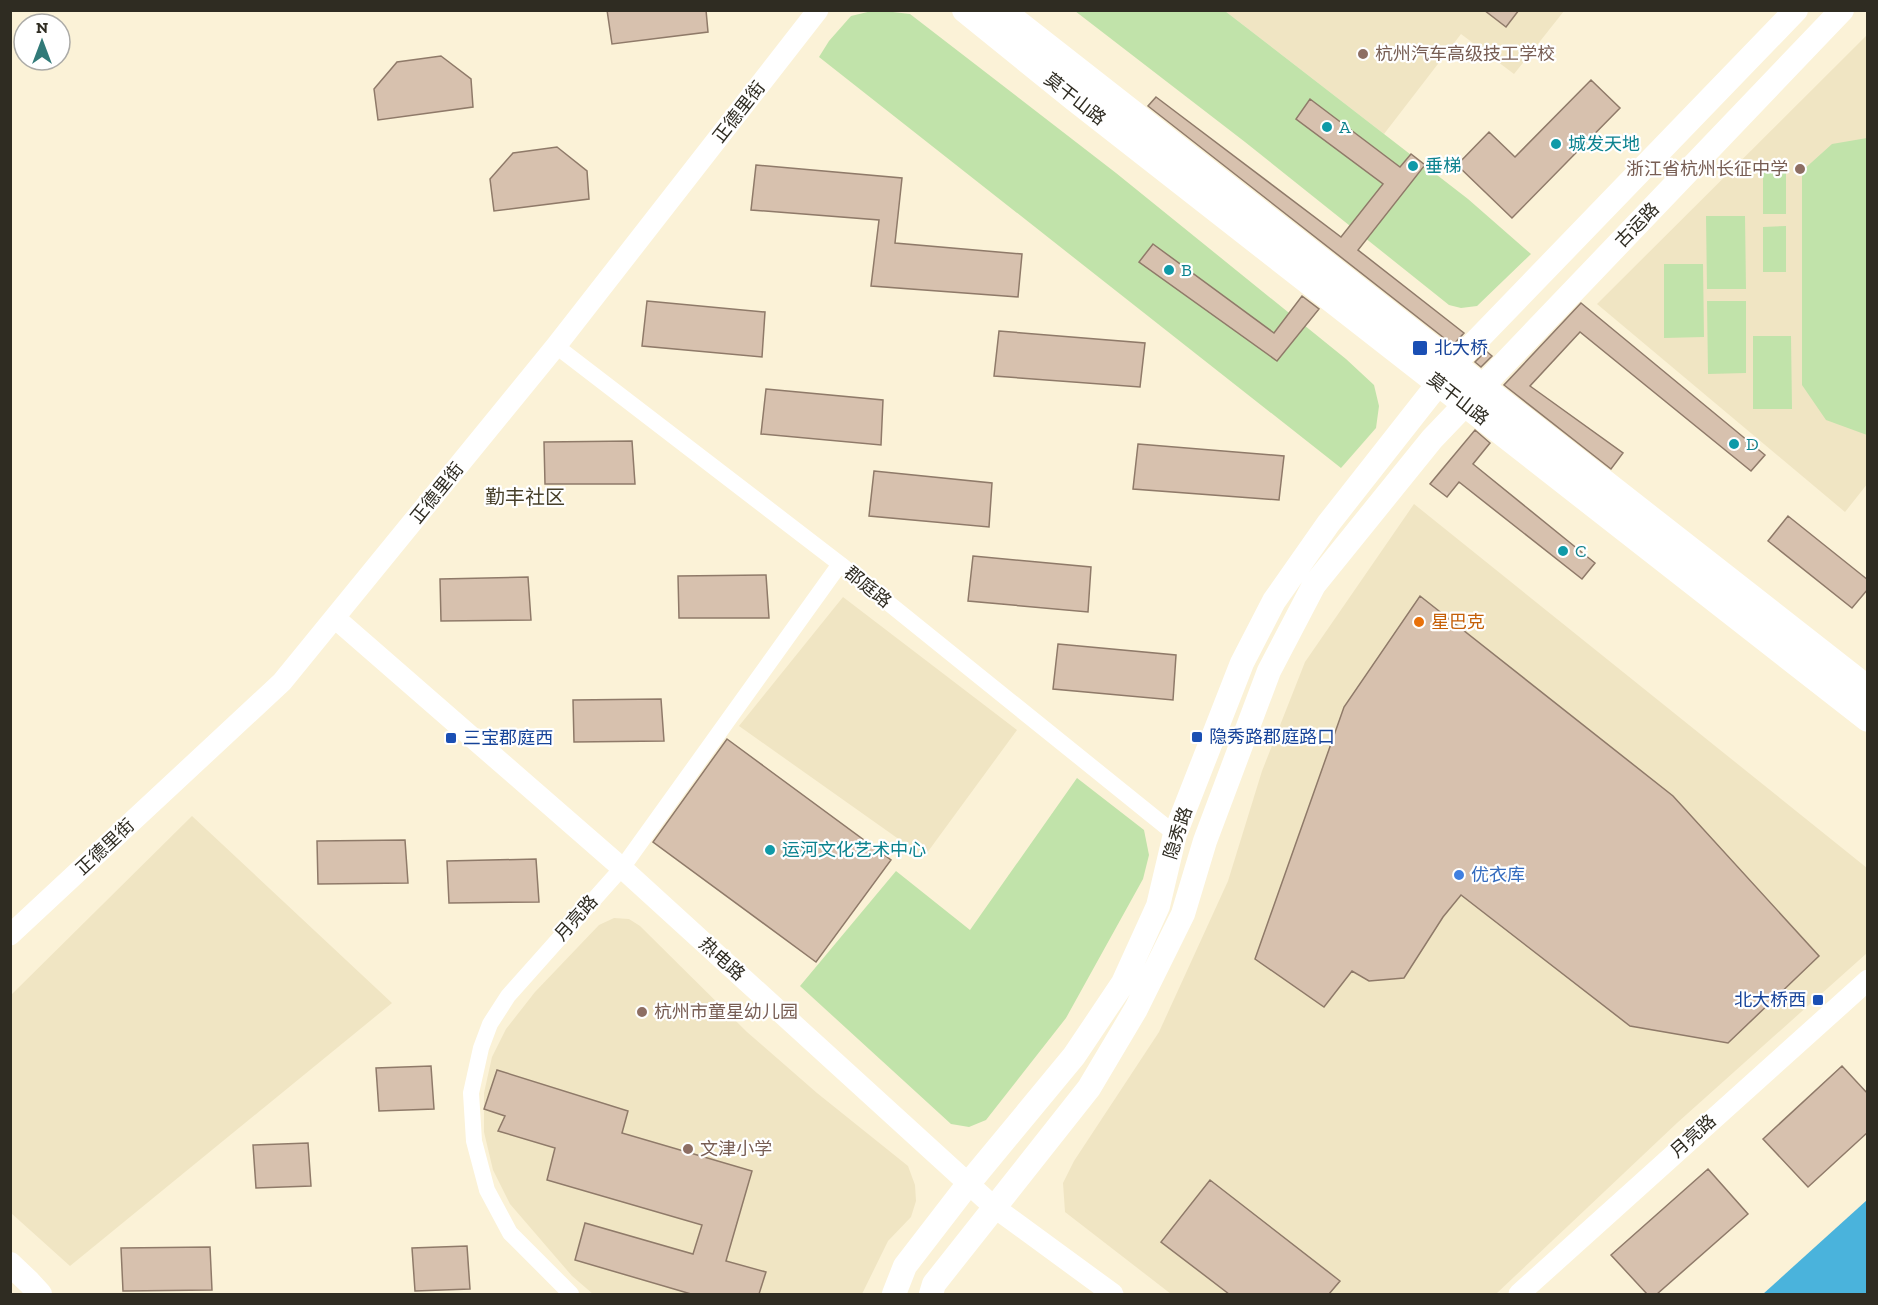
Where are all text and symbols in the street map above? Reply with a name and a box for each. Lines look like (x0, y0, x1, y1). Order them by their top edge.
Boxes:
north arrow (12, 12, 72, 72)
text: N (36, 18, 48, 37)
place label: 杭州汽车高级技工学校 (1375, 43, 1555, 65)
marker: 杭州汽车高级技工学校 (1356, 47, 1370, 61)
street label: 莫干山路 (1040, 68, 1110, 130)
street label: 正德里街 (708, 77, 770, 147)
place label: A (1339, 116, 1351, 138)
marker: A (1320, 120, 1334, 134)
place label: 城发天地 (1568, 133, 1640, 155)
marker: 城发天地 (1549, 137, 1563, 151)
place label: 垂梯 (1425, 155, 1461, 177)
place label: 浙江省杭州长征中学 (1626, 158, 1788, 180)
marker: 垂梯 (1406, 159, 1420, 173)
marker: 浙江省杭州长征中学 (1793, 162, 1807, 176)
street label: 古运路 (1610, 198, 1664, 252)
place label: B (1181, 259, 1192, 281)
marker: B (1162, 263, 1176, 277)
place label: 北大桥 (1434, 337, 1488, 359)
marker: 北大桥 (1411, 339, 1429, 357)
street label: 莫干山路 (1423, 368, 1493, 430)
place label: D (1746, 433, 1759, 455)
marker: D (1727, 437, 1741, 451)
street label: 正德里街 (406, 458, 468, 528)
district label: 勤丰社区 (485, 485, 565, 509)
place label: C (1575, 540, 1587, 562)
marker: C (1556, 544, 1570, 558)
street label: 郡庭路 (840, 561, 896, 613)
place label: 星巴克 (1431, 611, 1485, 633)
marker: 星巴克 (1412, 615, 1426, 629)
place label: 隐秀路郡庭路口 (1209, 726, 1335, 748)
place label: 三宝郡庭西 (463, 727, 553, 749)
marker: 隐秀路郡庭路口 (1190, 730, 1204, 744)
marker: 三宝郡庭西 (444, 731, 458, 745)
street label: 隐秀路 (1159, 804, 1197, 862)
street label: 正德里街 (71, 814, 139, 880)
place label: 运河文化艺术中心 (782, 839, 926, 861)
marker: 运河文化艺术中心 (763, 843, 777, 857)
place label: 优衣库 (1471, 864, 1525, 886)
marker: 优衣库 (1452, 868, 1466, 882)
street label: 月亮路 (550, 891, 602, 945)
street label: 热电路 (695, 933, 749, 985)
place label: 北大桥西 (1734, 989, 1806, 1011)
marker: 北大桥西 (1811, 993, 1825, 1007)
place label: 杭州市童星幼儿园 (654, 1001, 798, 1023)
marker: 杭州市童星幼儿园 (635, 1005, 649, 1019)
street label: 月亮路 (1666, 1110, 1720, 1162)
place label: 文津小学 (700, 1138, 772, 1160)
marker: 文津小学 (681, 1142, 695, 1156)

